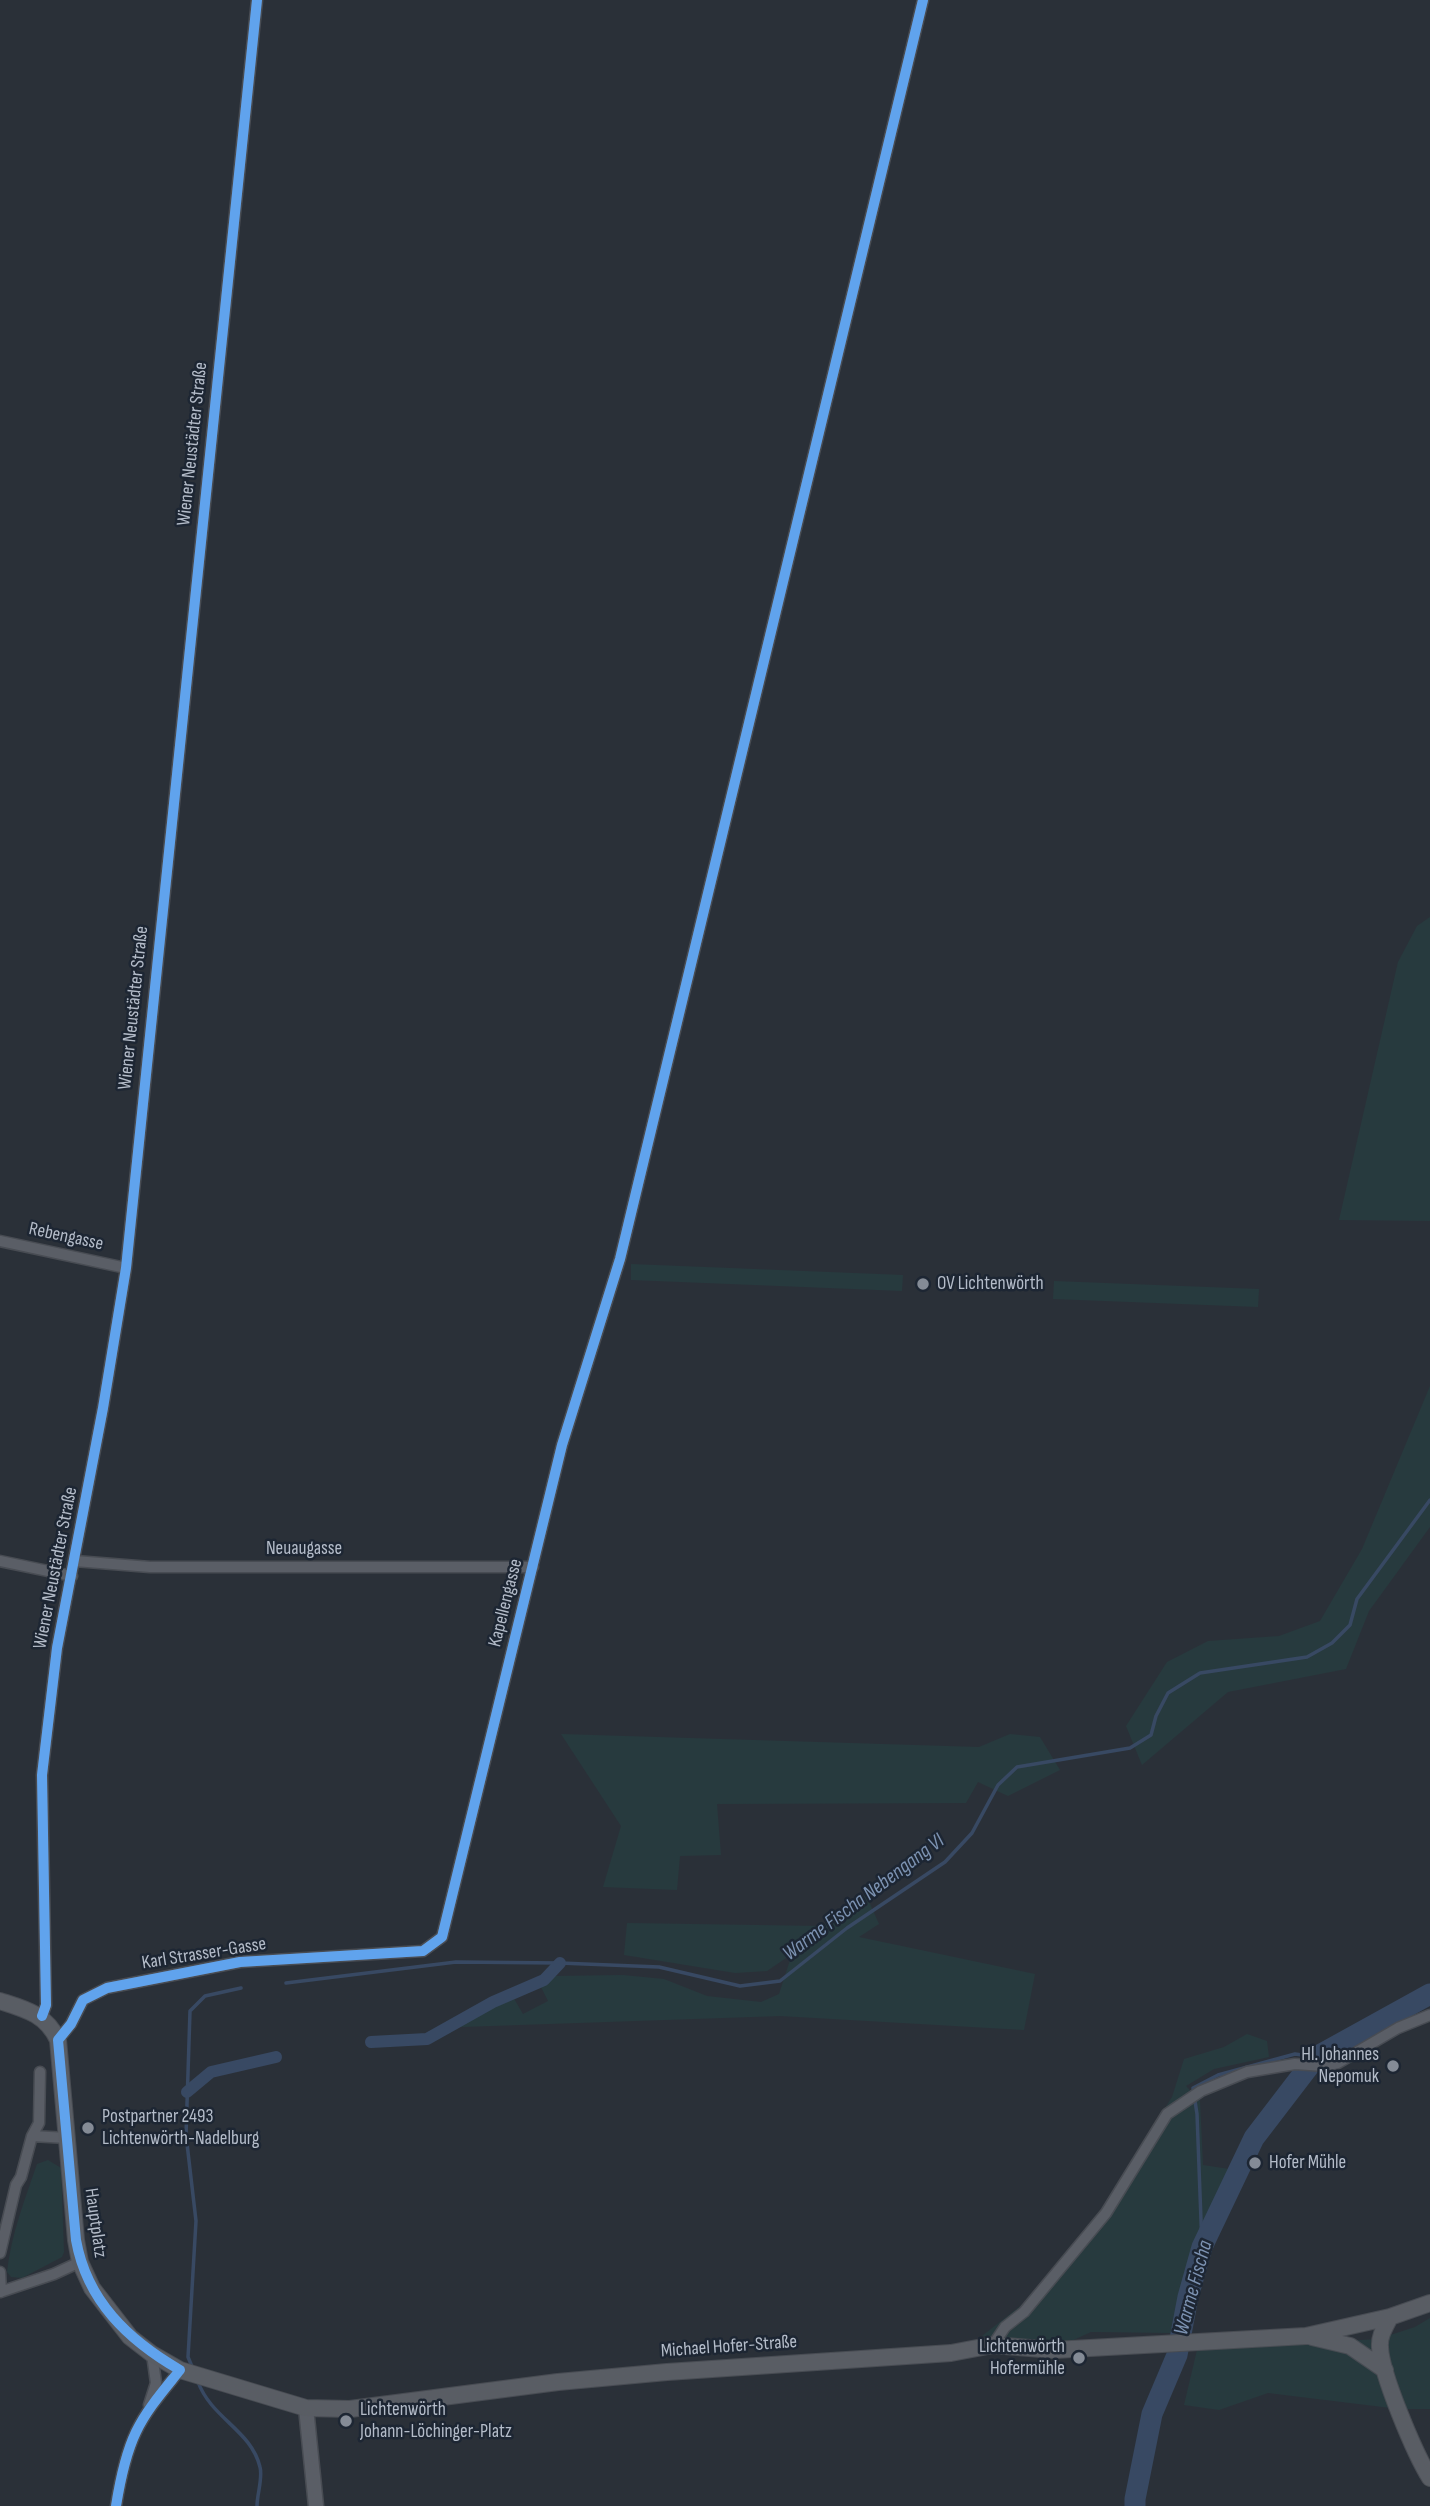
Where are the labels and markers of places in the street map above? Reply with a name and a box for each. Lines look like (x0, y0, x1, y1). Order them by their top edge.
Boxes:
place label: OV Lichtenwörth (937, 1273, 1044, 1295)
marker: OV Lichtenwörth (915, 1276, 931, 1292)
place label: Hl. Johannes Nepomuk (1301, 2044, 1379, 2088)
marker: Hl. Johannes Nepomuk (1385, 2058, 1401, 2074)
place label: Postpartner 2493 Lichtenwörth-Nadelburg (102, 2106, 259, 2150)
marker: Postpartner 2493 Lichtenwörth-Nadelburg (80, 2120, 96, 2136)
place label: Hofer Mühle (1269, 2152, 1346, 2174)
marker: Hofer Mühle (1247, 2155, 1263, 2171)
place label: Lichtenwörth Hofermühle (979, 2336, 1065, 2380)
marker: Lichtenwörth Hofermühle (1071, 2350, 1087, 2366)
place label: Lichtenwörth Johann-Löchinger-Platz (360, 2399, 512, 2443)
marker: Lichtenwörth Johann-Löchinger-Platz (338, 2413, 354, 2429)

